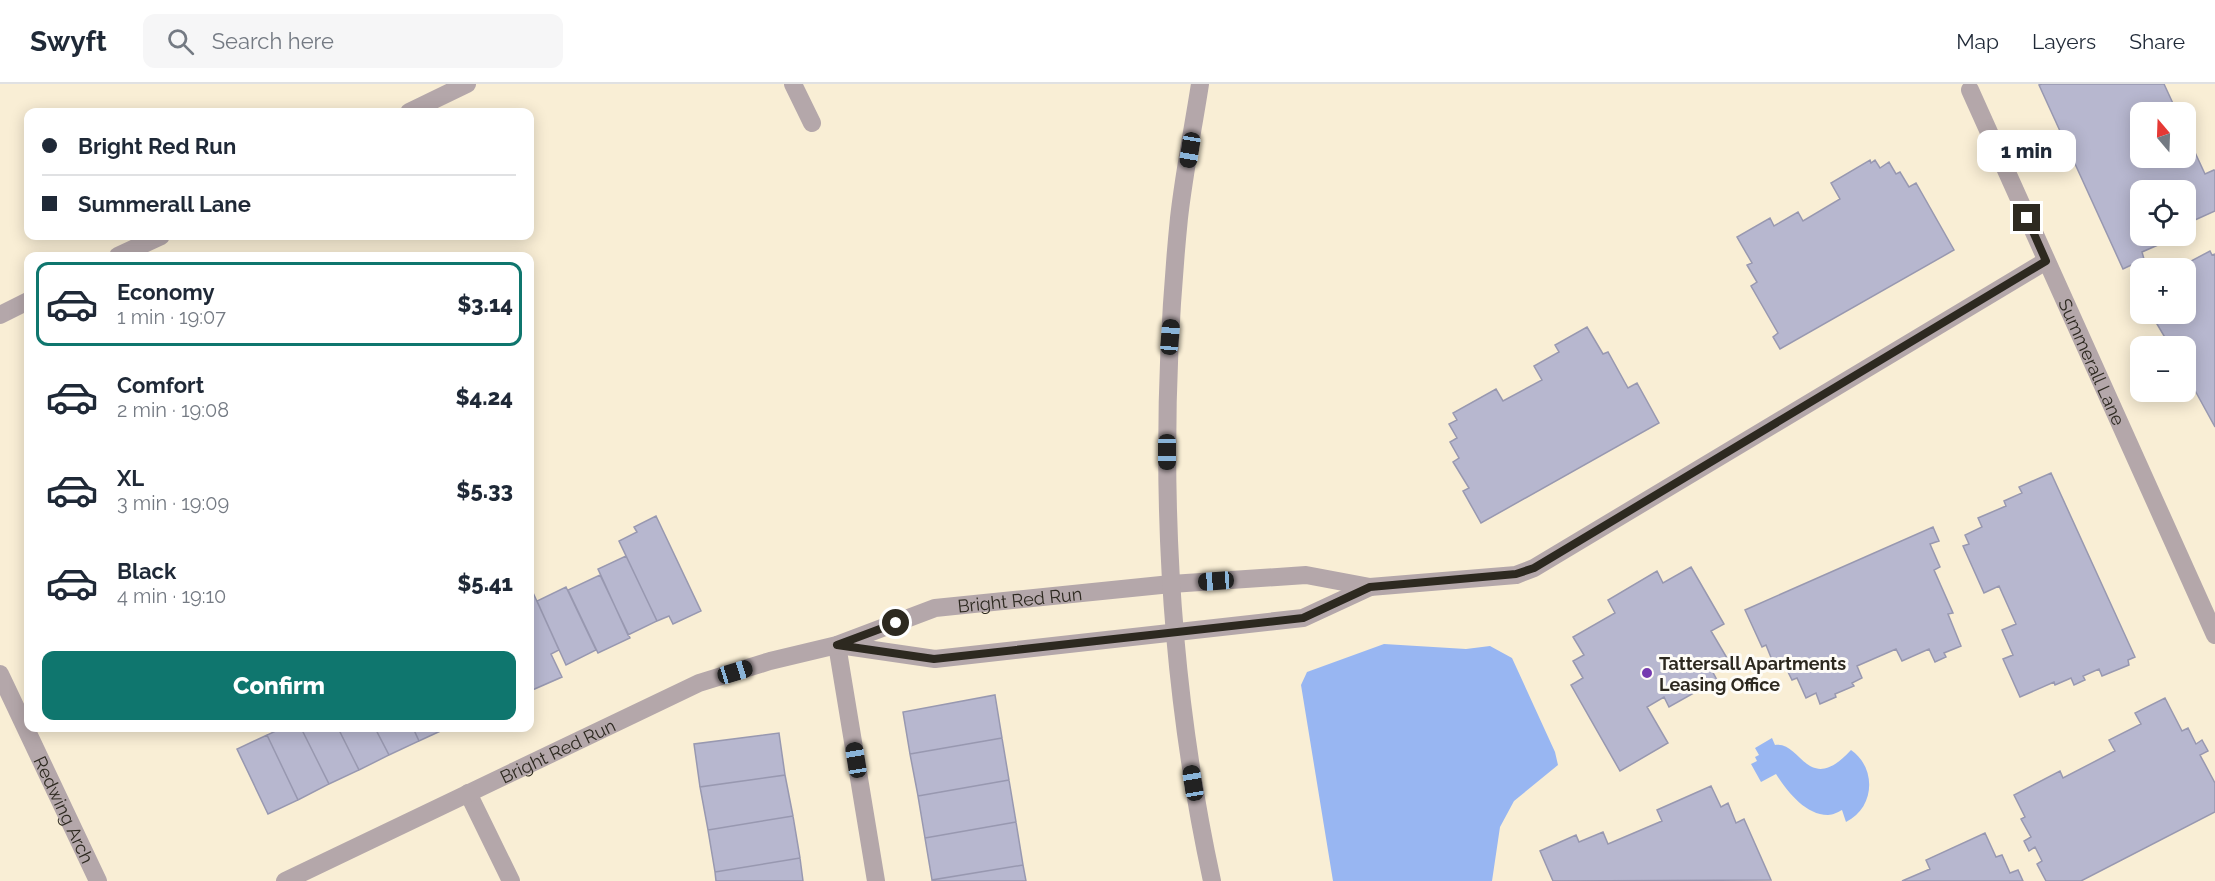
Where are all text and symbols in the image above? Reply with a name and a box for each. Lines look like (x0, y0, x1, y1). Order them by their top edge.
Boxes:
search box (143, 14, 563, 68)
text: Swyft (30, 25, 107, 58)
icon: search (164, 25, 197, 58)
text: Search here (212, 28, 334, 54)
text: Map (1956, 29, 1999, 54)
text: Layers (2032, 29, 2096, 54)
text: Share (2129, 29, 2185, 54)
north arrow (2130, 102, 2196, 168)
map controls (2130, 102, 2196, 402)
car (1178, 131, 1202, 169)
callout: 1 min (1978, 131, 2076, 173)
text: Bright Red Run (78, 133, 236, 159)
text: 1 min (2001, 139, 2052, 163)
button: locate (2130, 180, 2196, 246)
text: Summerall Lane (78, 191, 251, 217)
route end (2013, 204, 2040, 231)
button: + (2130, 258, 2196, 324)
icon: car (45, 277, 99, 331)
text: Economy (117, 279, 215, 305)
text: $3.14 (457, 291, 513, 317)
street label: Summerall Lane (2055, 295, 2130, 429)
text: 1 min · 19:07 (117, 305, 226, 329)
car (1159, 318, 1181, 356)
button: − (2130, 336, 2196, 402)
icon: car (45, 370, 99, 424)
text: Comfort (117, 372, 204, 398)
text: $4.24 (455, 384, 513, 410)
text: 2 min · 19:08 (117, 398, 229, 422)
car (1158, 434, 1176, 470)
icon: car (45, 463, 99, 517)
text: XL (117, 465, 144, 491)
text: $5.33 (456, 477, 513, 503)
text: 3 min · 19:09 (117, 491, 229, 515)
icon: car (45, 556, 99, 610)
text: Black (117, 558, 176, 584)
text: $5.41 (457, 570, 513, 596)
car (1197, 571, 1235, 591)
street label: Bright Red Run (956, 583, 1083, 616)
text: 4 min · 19:10 (117, 584, 226, 608)
route start (882, 609, 909, 636)
button: Confirm (42, 651, 516, 720)
place label: Tattersall Apartments Leasing Office (1659, 653, 1846, 695)
car (715, 658, 755, 686)
marker: Tattersall Apartments Leasing Office (1640, 666, 1654, 680)
street label: Bright Red Run (496, 714, 618, 787)
car (844, 741, 868, 779)
street label: Redwing Arch (30, 753, 99, 867)
car (1181, 764, 1205, 802)

